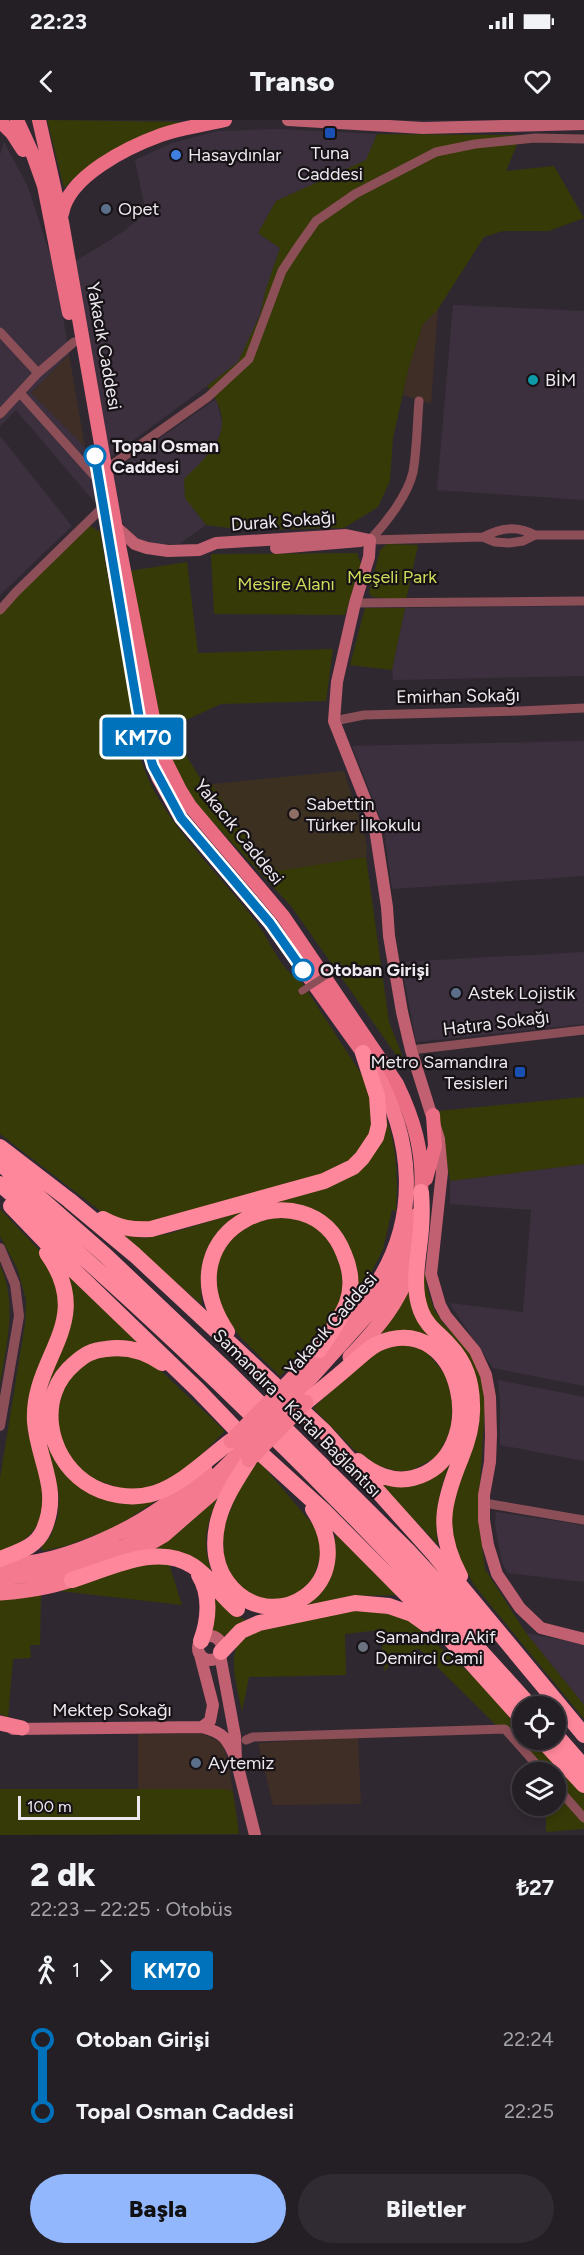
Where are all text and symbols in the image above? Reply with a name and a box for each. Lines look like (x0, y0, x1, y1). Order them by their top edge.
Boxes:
text: 22:23 (30, 8, 87, 35)
icon: back (30, 65, 63, 98)
text: Transo (250, 65, 334, 98)
icon: heart (521, 65, 554, 98)
marker: Tuna Caddesi (323, 126, 337, 140)
place label: Tuna Caddesi (297, 142, 363, 185)
place label: Hasaydınlar (188, 144, 281, 166)
marker: Hasaydınlar (169, 148, 183, 162)
place label: Opet (118, 198, 159, 220)
marker: Opet (99, 202, 113, 216)
street label: Yakacık Caddesi (82, 280, 126, 412)
place label: BİM (545, 369, 576, 391)
marker: BİM (526, 373, 540, 387)
place label: Topal Osman Caddesi (112, 435, 219, 478)
marker: Topal Osman Caddesi (84, 445, 106, 467)
street label: Durak Sokağı (230, 506, 336, 536)
park label: Meşeli Park (347, 566, 437, 588)
park label: Mesire Alanı (237, 573, 335, 595)
street label: Emirhan Sokağı (396, 684, 520, 708)
line badge: KM70 (101, 718, 185, 756)
text: KM70 (114, 725, 172, 750)
street label: Yakacık Caddesi (190, 775, 288, 889)
place label: Sabettin Türker İlkokulu (306, 793, 421, 836)
marker: Sabettin Türker İlkokulu (287, 807, 301, 821)
marker: Otoban Girişi (292, 959, 314, 981)
place label: Otoban Girişi (320, 959, 430, 981)
place label: Astek Lojistik (468, 982, 576, 1004)
marker: Astek Lojistik (449, 986, 463, 1000)
street label: Hatıra Sokağı (441, 1006, 551, 1040)
place label: Metro Samandıra Tesisleri (370, 1051, 508, 1094)
marker: Metro Samandıra Tesisleri (513, 1065, 527, 1079)
street label: Yakacık Caddesi (280, 1268, 382, 1380)
street label: Samandıra - Kartal Bağlantısı (208, 1324, 386, 1502)
place label: Samandıra Akif Demirci Cami (375, 1626, 496, 1669)
marker: Samandıra Akif Demirci Cami (356, 1640, 370, 1654)
map controls (512, 1696, 566, 1816)
button: locate (512, 1696, 566, 1750)
street label: Mektep Sokağı (52, 1699, 172, 1721)
place label: Aytemiz (208, 1752, 275, 1774)
marker: Aytemiz (189, 1756, 203, 1770)
button: layers (512, 1762, 566, 1816)
scale bar (18, 1793, 140, 1820)
text: 100 m (27, 1797, 72, 1816)
text: 2 dk (30, 1855, 95, 1894)
text: ₺27 (516, 1874, 554, 1901)
text: 22:23 – 22:25 · Otobüs (30, 1897, 232, 1921)
icon: walk (30, 1954, 63, 1987)
icon: forward (89, 1954, 122, 1987)
text: 1 (72, 1958, 80, 1982)
text: KM70 (143, 1958, 201, 1983)
text: Otoban Girişi (76, 2026, 210, 2053)
text: 22:24 (503, 2027, 554, 2051)
text: Topal Osman Caddesi (76, 2098, 294, 2125)
text: 22:25 (504, 2099, 554, 2123)
button: Başla (30, 2174, 286, 2243)
button: Biletler (298, 2174, 554, 2243)

